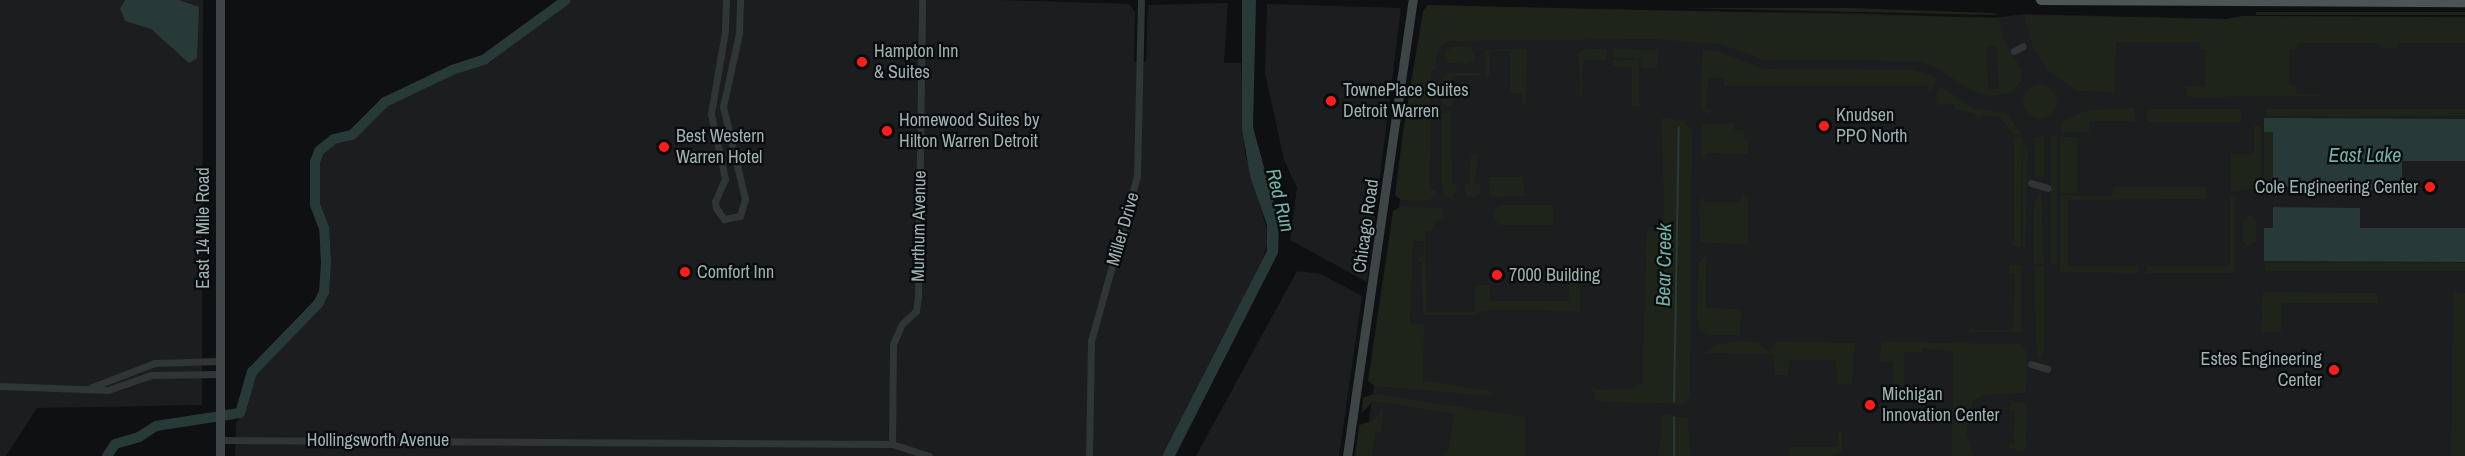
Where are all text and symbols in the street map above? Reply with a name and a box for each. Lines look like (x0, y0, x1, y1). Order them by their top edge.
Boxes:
place label: Hampton Inn & Suites (874, 41, 959, 84)
marker: Hampton Inn & Suites (855, 55, 869, 69)
place label: TownePlace Suites Detroit Warren (1343, 80, 1469, 122)
marker: TownePlace Suites Detroit Warren (1324, 94, 1338, 108)
place label: Knudsen PPO North (1836, 105, 1907, 148)
place label: Homewood Suites by Hilton Warren Detroit (899, 110, 1039, 152)
marker: Knudsen PPO North (1817, 119, 1831, 133)
marker: Homewood Suites by Hilton Warren Detroit (880, 124, 894, 138)
place label: Best Western Warren Hotel (676, 126, 764, 168)
marker: Best Western Warren Hotel (657, 140, 671, 154)
water label: East Lake (2329, 142, 2401, 166)
water label: Red Run (1262, 166, 1300, 234)
street label: East 14 Mile Road (192, 167, 214, 289)
street label: Murthum Avenue (907, 170, 931, 282)
place label: Cole Engineering Center (2255, 176, 2418, 198)
street label: Chicago Road (1349, 178, 1383, 274)
marker: Cole Engineering Center (2423, 180, 2437, 194)
street label: Miller Drive (1102, 190, 1144, 268)
water label: Bear Creek (1650, 223, 1676, 307)
place label: Comfort Inn (697, 261, 774, 283)
place label: 7000 Building (1509, 264, 1600, 286)
marker: Comfort Inn (678, 265, 692, 279)
marker: 7000 Building (1490, 268, 1504, 282)
place label: Estes Engineering Center (2201, 349, 2322, 392)
marker: Estes Engineering Center (2327, 363, 2341, 377)
place label: Michigan Innovation Center (1882, 384, 1999, 426)
marker: Michigan Innovation Center (1863, 398, 1877, 412)
street label: Hollingsworth Avenue (306, 429, 450, 451)

